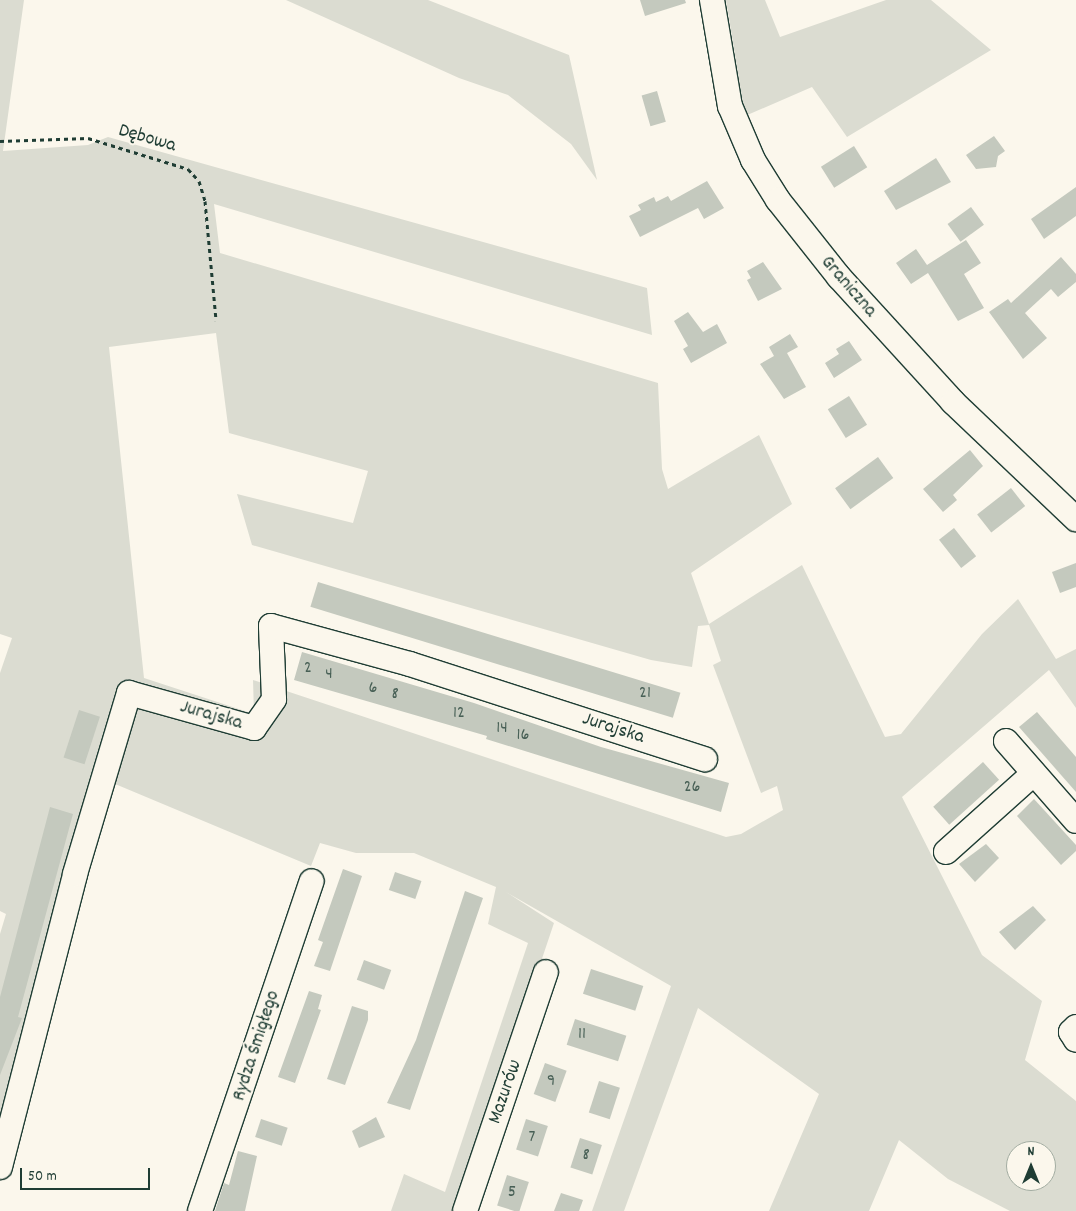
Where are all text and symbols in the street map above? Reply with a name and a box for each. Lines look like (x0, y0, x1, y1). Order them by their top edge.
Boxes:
street label: Dębowa (115, 119, 179, 159)
street label: Graniczna (815, 251, 881, 323)
house number: 2 (304, 658, 312, 680)
house number: 4 (325, 664, 333, 686)
house number: 6 (369, 678, 377, 700)
house number: 21 (639, 683, 651, 705)
house number: 8 (391, 684, 399, 706)
street label: Jurajska (177, 696, 245, 736)
house number: 12 (453, 703, 465, 725)
street label: Jurajska (579, 708, 647, 750)
house number: 14 (496, 718, 508, 740)
house number: 16 (517, 725, 529, 747)
house number: 26 (684, 777, 700, 799)
street label: Rydza Śmigłego (228, 988, 286, 1104)
house number: 11 (578, 1024, 586, 1046)
street label: Mazurów (484, 1057, 528, 1127)
house number: 9 (547, 1071, 555, 1093)
house number: 7 (529, 1127, 535, 1149)
north arrow (1006, 1141, 1056, 1191)
text: N (1028, 1142, 1034, 1162)
house number: 8 (582, 1145, 590, 1167)
scale bar (22, 1158, 152, 1190)
text: 50 m (28, 1166, 57, 1188)
house number: 5 (508, 1182, 516, 1204)

